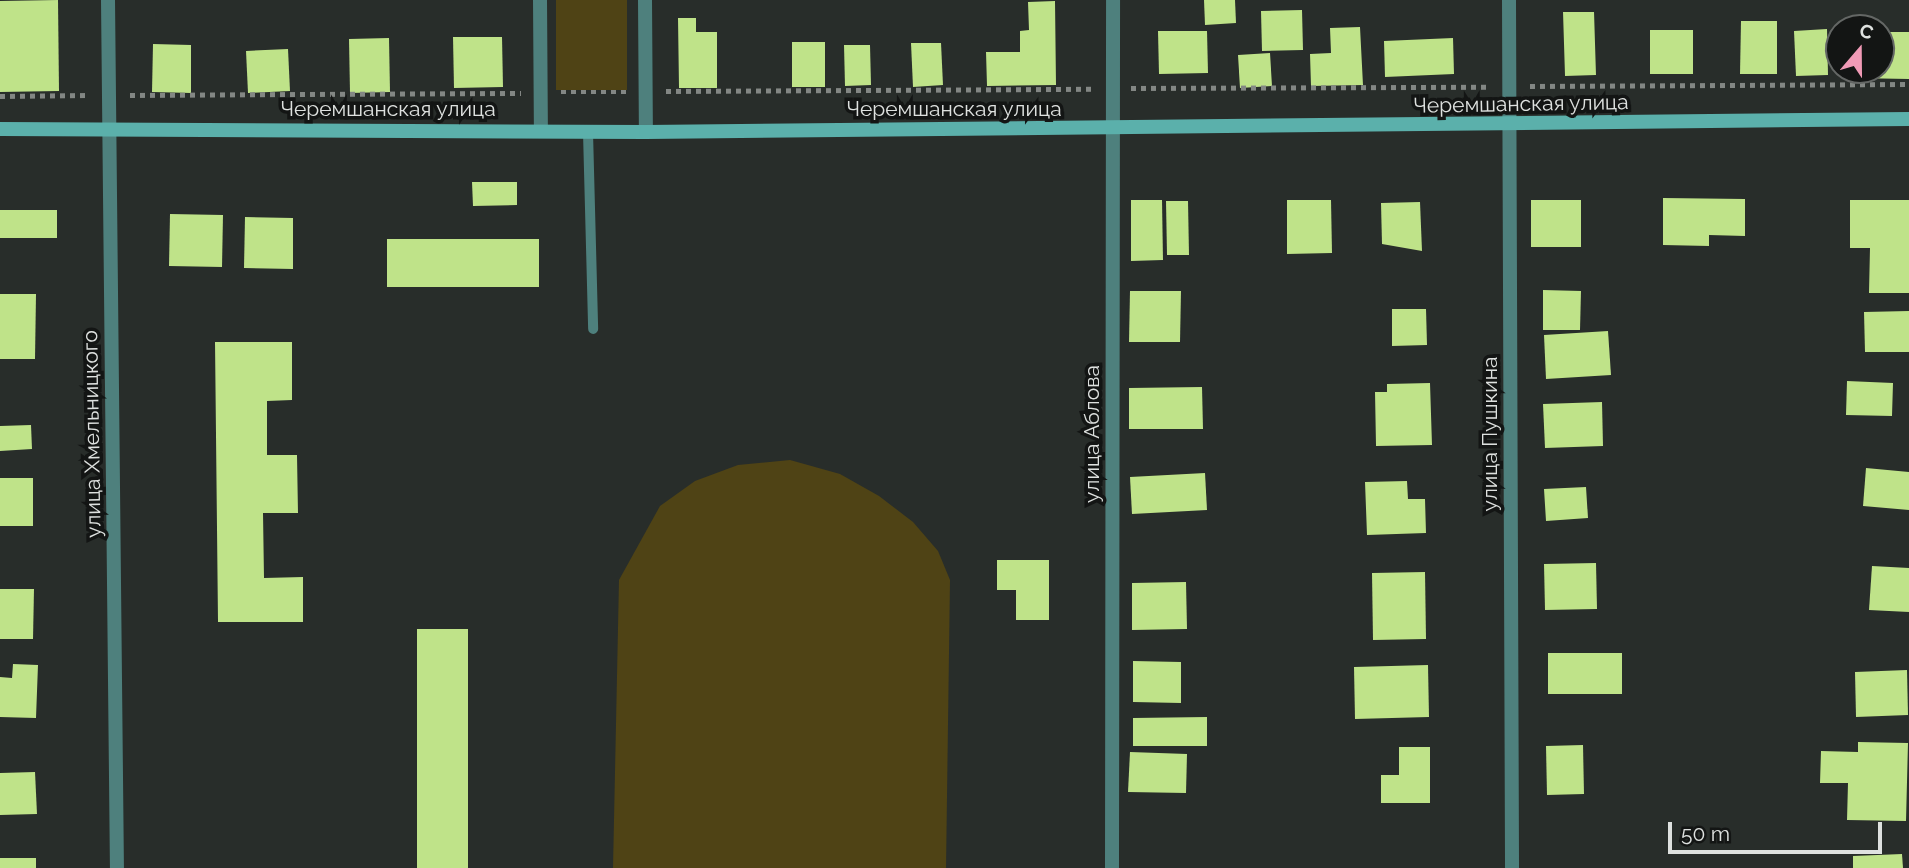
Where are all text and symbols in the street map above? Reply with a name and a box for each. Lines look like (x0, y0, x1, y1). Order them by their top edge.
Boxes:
north arrow (1825, 14, 1895, 84)
text: С (1857, 19, 1876, 44)
street label: Черемшанская улица (1413, 90, 1629, 118)
street label: Черемшанская улица (280, 96, 496, 122)
street label: Черемшанская улица (846, 96, 1062, 122)
street label: улица Хмельницкого (78, 330, 106, 538)
street label: улица Пушкина (1477, 357, 1503, 511)
street label: улица Аблова (1079, 365, 1105, 503)
scale bar (1671, 808, 1884, 852)
text: 50 m (1681, 821, 1730, 846)

